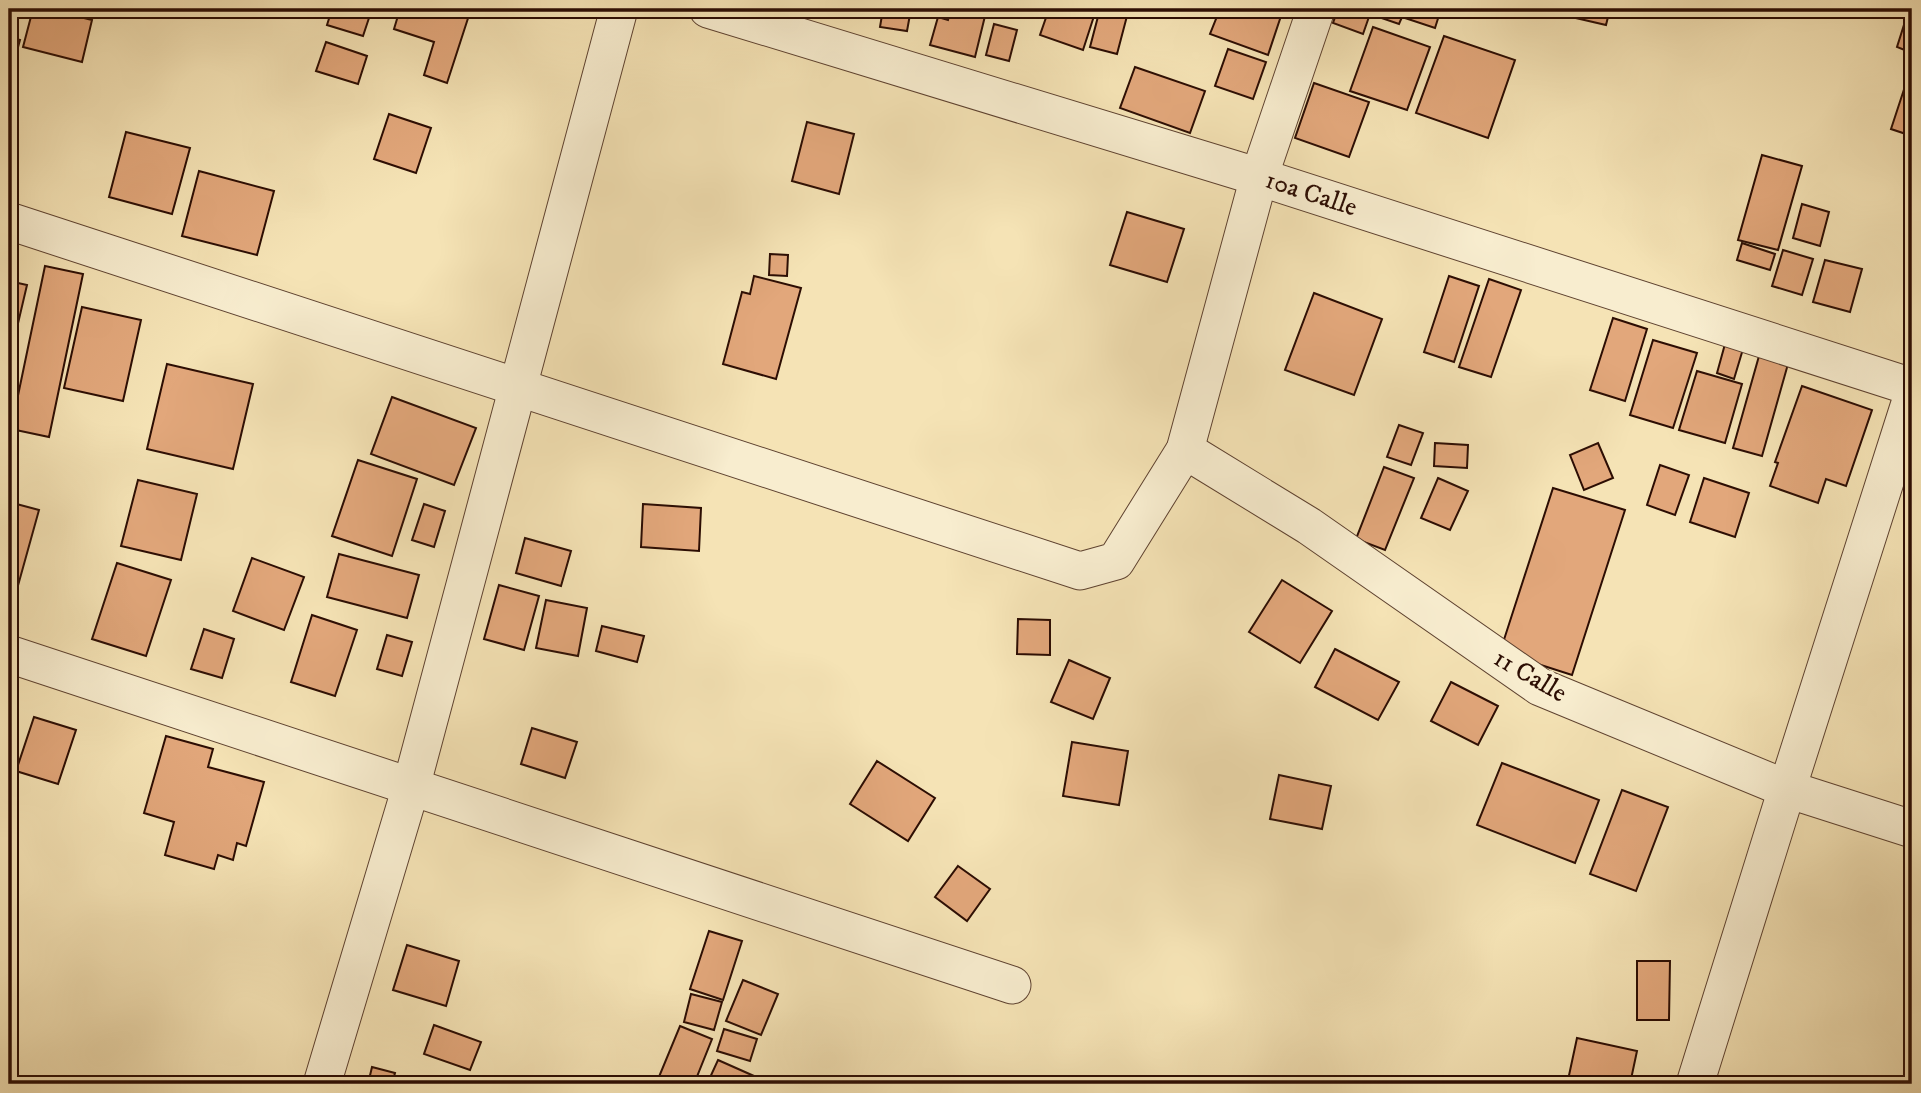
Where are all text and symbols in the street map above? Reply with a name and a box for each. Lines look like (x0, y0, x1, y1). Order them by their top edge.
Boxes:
street label: 10a Calle (1261, 164, 1361, 224)
street label: 11 Calle (1487, 642, 1573, 710)

